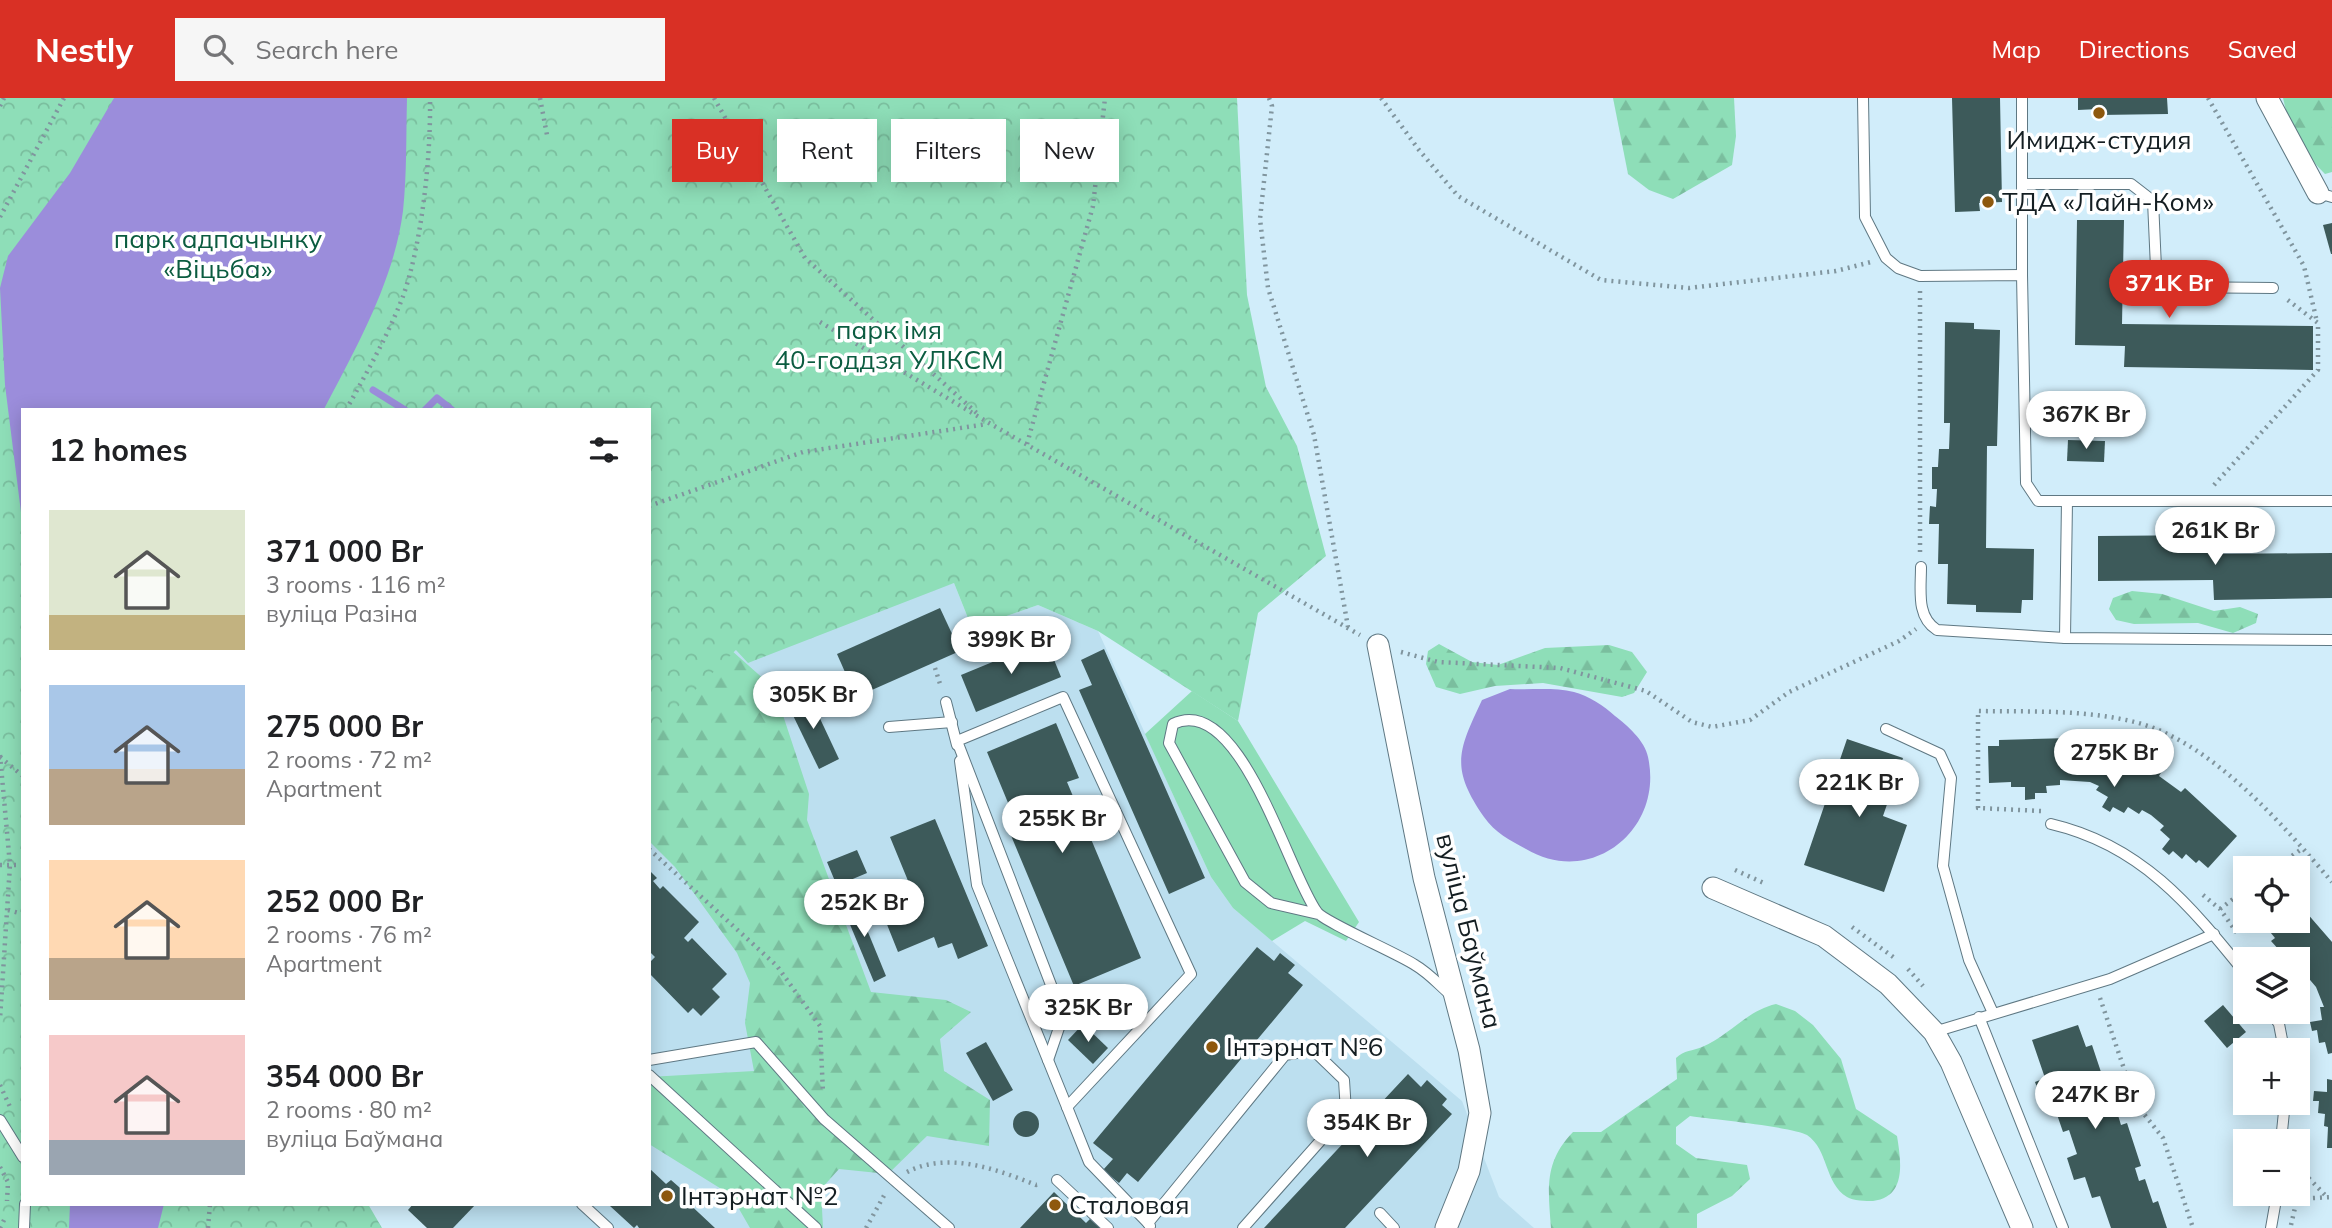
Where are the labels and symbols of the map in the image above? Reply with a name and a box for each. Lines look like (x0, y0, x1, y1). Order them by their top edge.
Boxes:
marker: Имидж-студия (2091, 105, 2107, 121)
place label: Имидж-студия (2006, 123, 2192, 156)
place label: ТДА «Лайн-Ком» (2002, 185, 2214, 218)
marker: ТДА «Лайн-Ком» (1980, 194, 1996, 210)
park label: парк адпачынку «Віцьба» (114, 222, 322, 285)
pin: 371K Br (2104, 260, 2234, 320)
park label: парк імя 40-годдзя УЛКСМ (775, 313, 1003, 376)
pin: 367K Br (2021, 392, 2151, 451)
pin: 261K Br (2150, 508, 2280, 567)
pin: 399K Br (946, 616, 1076, 676)
pin: 305K Br (748, 672, 878, 731)
pin: 275K Br (2049, 730, 2179, 789)
pin: 221K Br (1794, 760, 1924, 819)
pin: 255K Br (997, 796, 1127, 855)
street label: вуліца Баўмана (1429, 830, 1510, 1032)
pin: 252K Br (799, 880, 929, 939)
pin: 325K Br (1023, 984, 1153, 1044)
place label: Інтэрнат №6 (1226, 1030, 1383, 1063)
marker: Інтэрнат №6 (1204, 1039, 1220, 1055)
pin: 247K Br (2030, 1072, 2160, 1131)
pin: 354K Br (1302, 1100, 1432, 1159)
place label: Інтэрнат №2 (681, 1179, 838, 1212)
marker: Інтэрнат №2 (659, 1188, 675, 1204)
place label: Сталовая (1069, 1188, 1189, 1221)
marker: Сталовая (1047, 1197, 1063, 1213)

